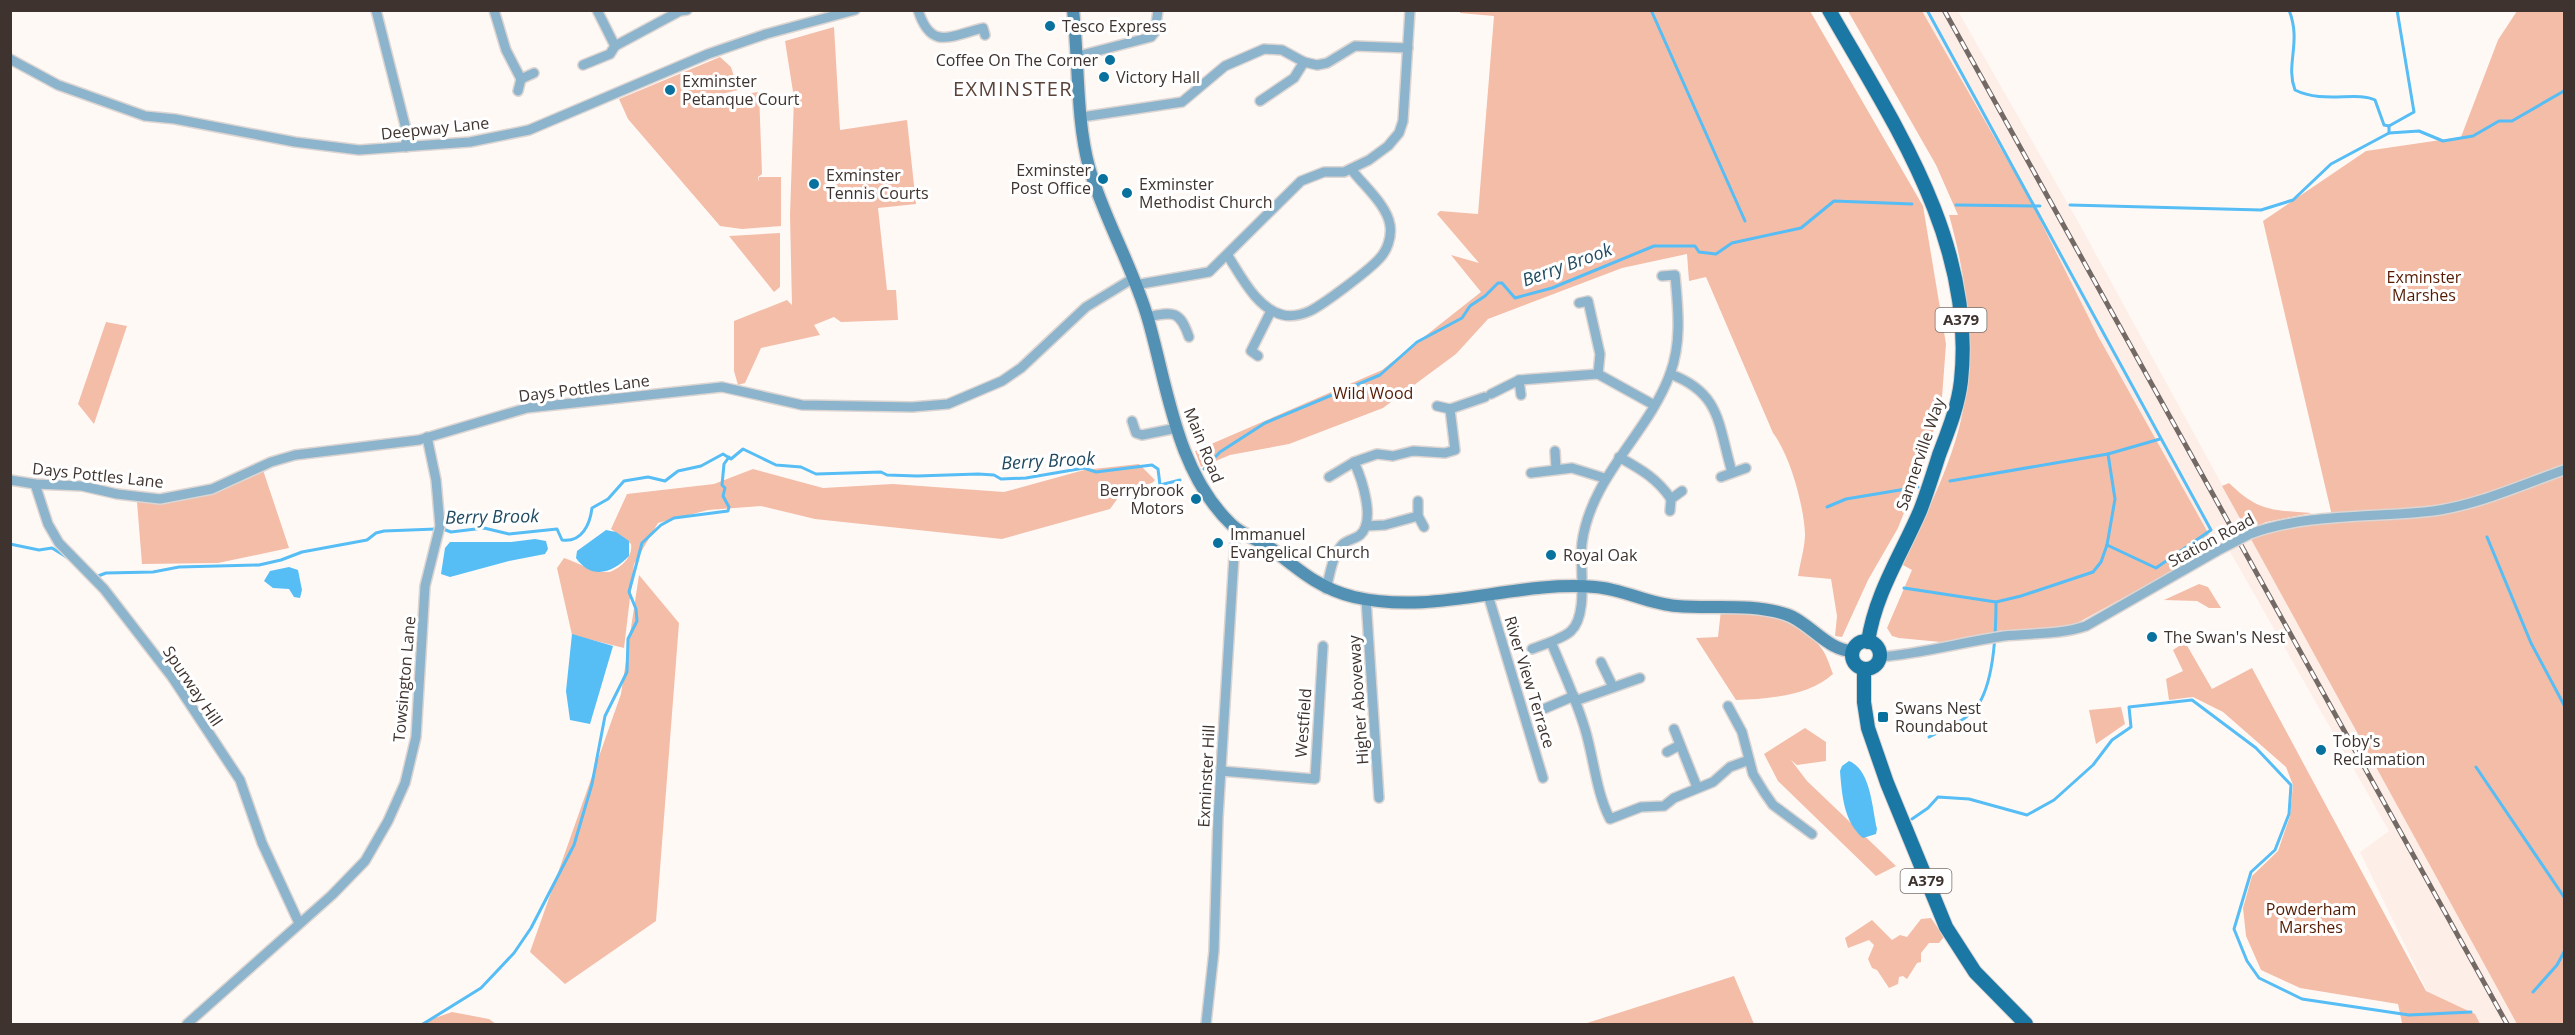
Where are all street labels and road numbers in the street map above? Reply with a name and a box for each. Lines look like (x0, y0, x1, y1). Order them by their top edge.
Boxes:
street label: Deepway Lane (380, 111, 490, 145)
road number: A379 (1936, 308, 1986, 332)
street label: Days Pottles Lane (517, 369, 651, 407)
street label: Sannerville Way (1890, 394, 1950, 513)
street label: Main Road (1179, 404, 1229, 486)
street label: Days Pottles Lane (31, 457, 165, 493)
street label: Station Road (2164, 508, 2258, 572)
street label: River View Terrace (1499, 613, 1561, 751)
street label: Towsington Lane (388, 615, 420, 743)
street label: Higher Aboveway (1342, 633, 1374, 766)
street label: Spurway Hill (158, 642, 228, 730)
street label: Westfield (1290, 688, 1316, 758)
street label: Exminster Hill (1192, 724, 1220, 828)
road number: A379 (1900, 869, 1952, 893)

